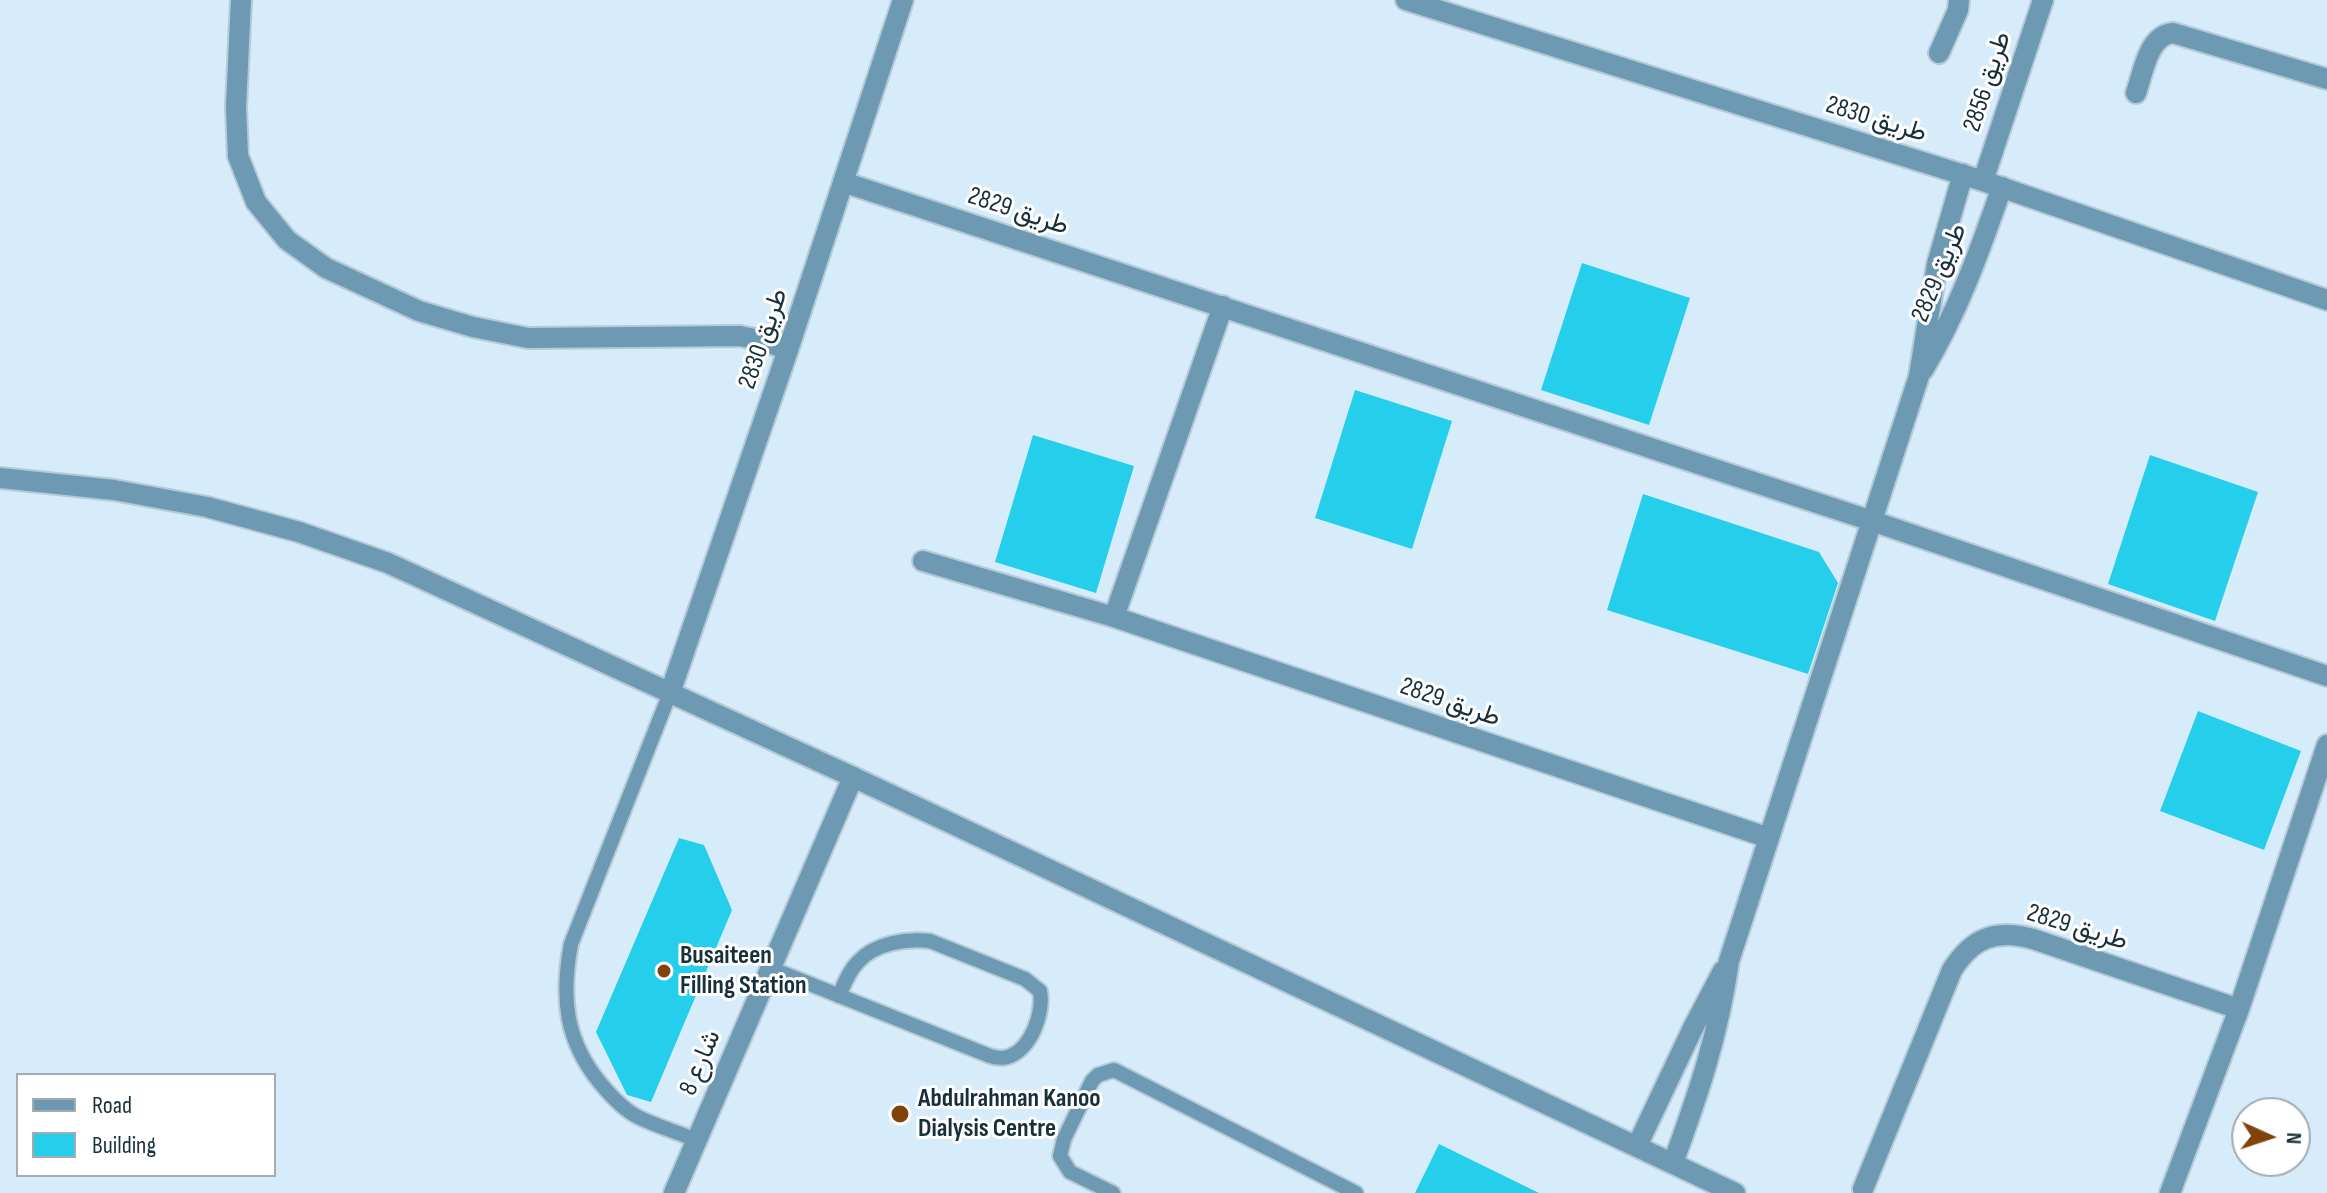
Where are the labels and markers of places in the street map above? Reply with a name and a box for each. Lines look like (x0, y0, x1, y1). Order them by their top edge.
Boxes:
place label: Busaiteen Filling Station (680, 940, 807, 1002)
marker: Busaiteen Filling Station (655, 962, 673, 980)
place label: Abdulrahman Kanoo Dialysis Centre (918, 1083, 1101, 1144)
marker: Abdulrahman Kanoo Dialysis Centre (889, 1103, 911, 1125)

